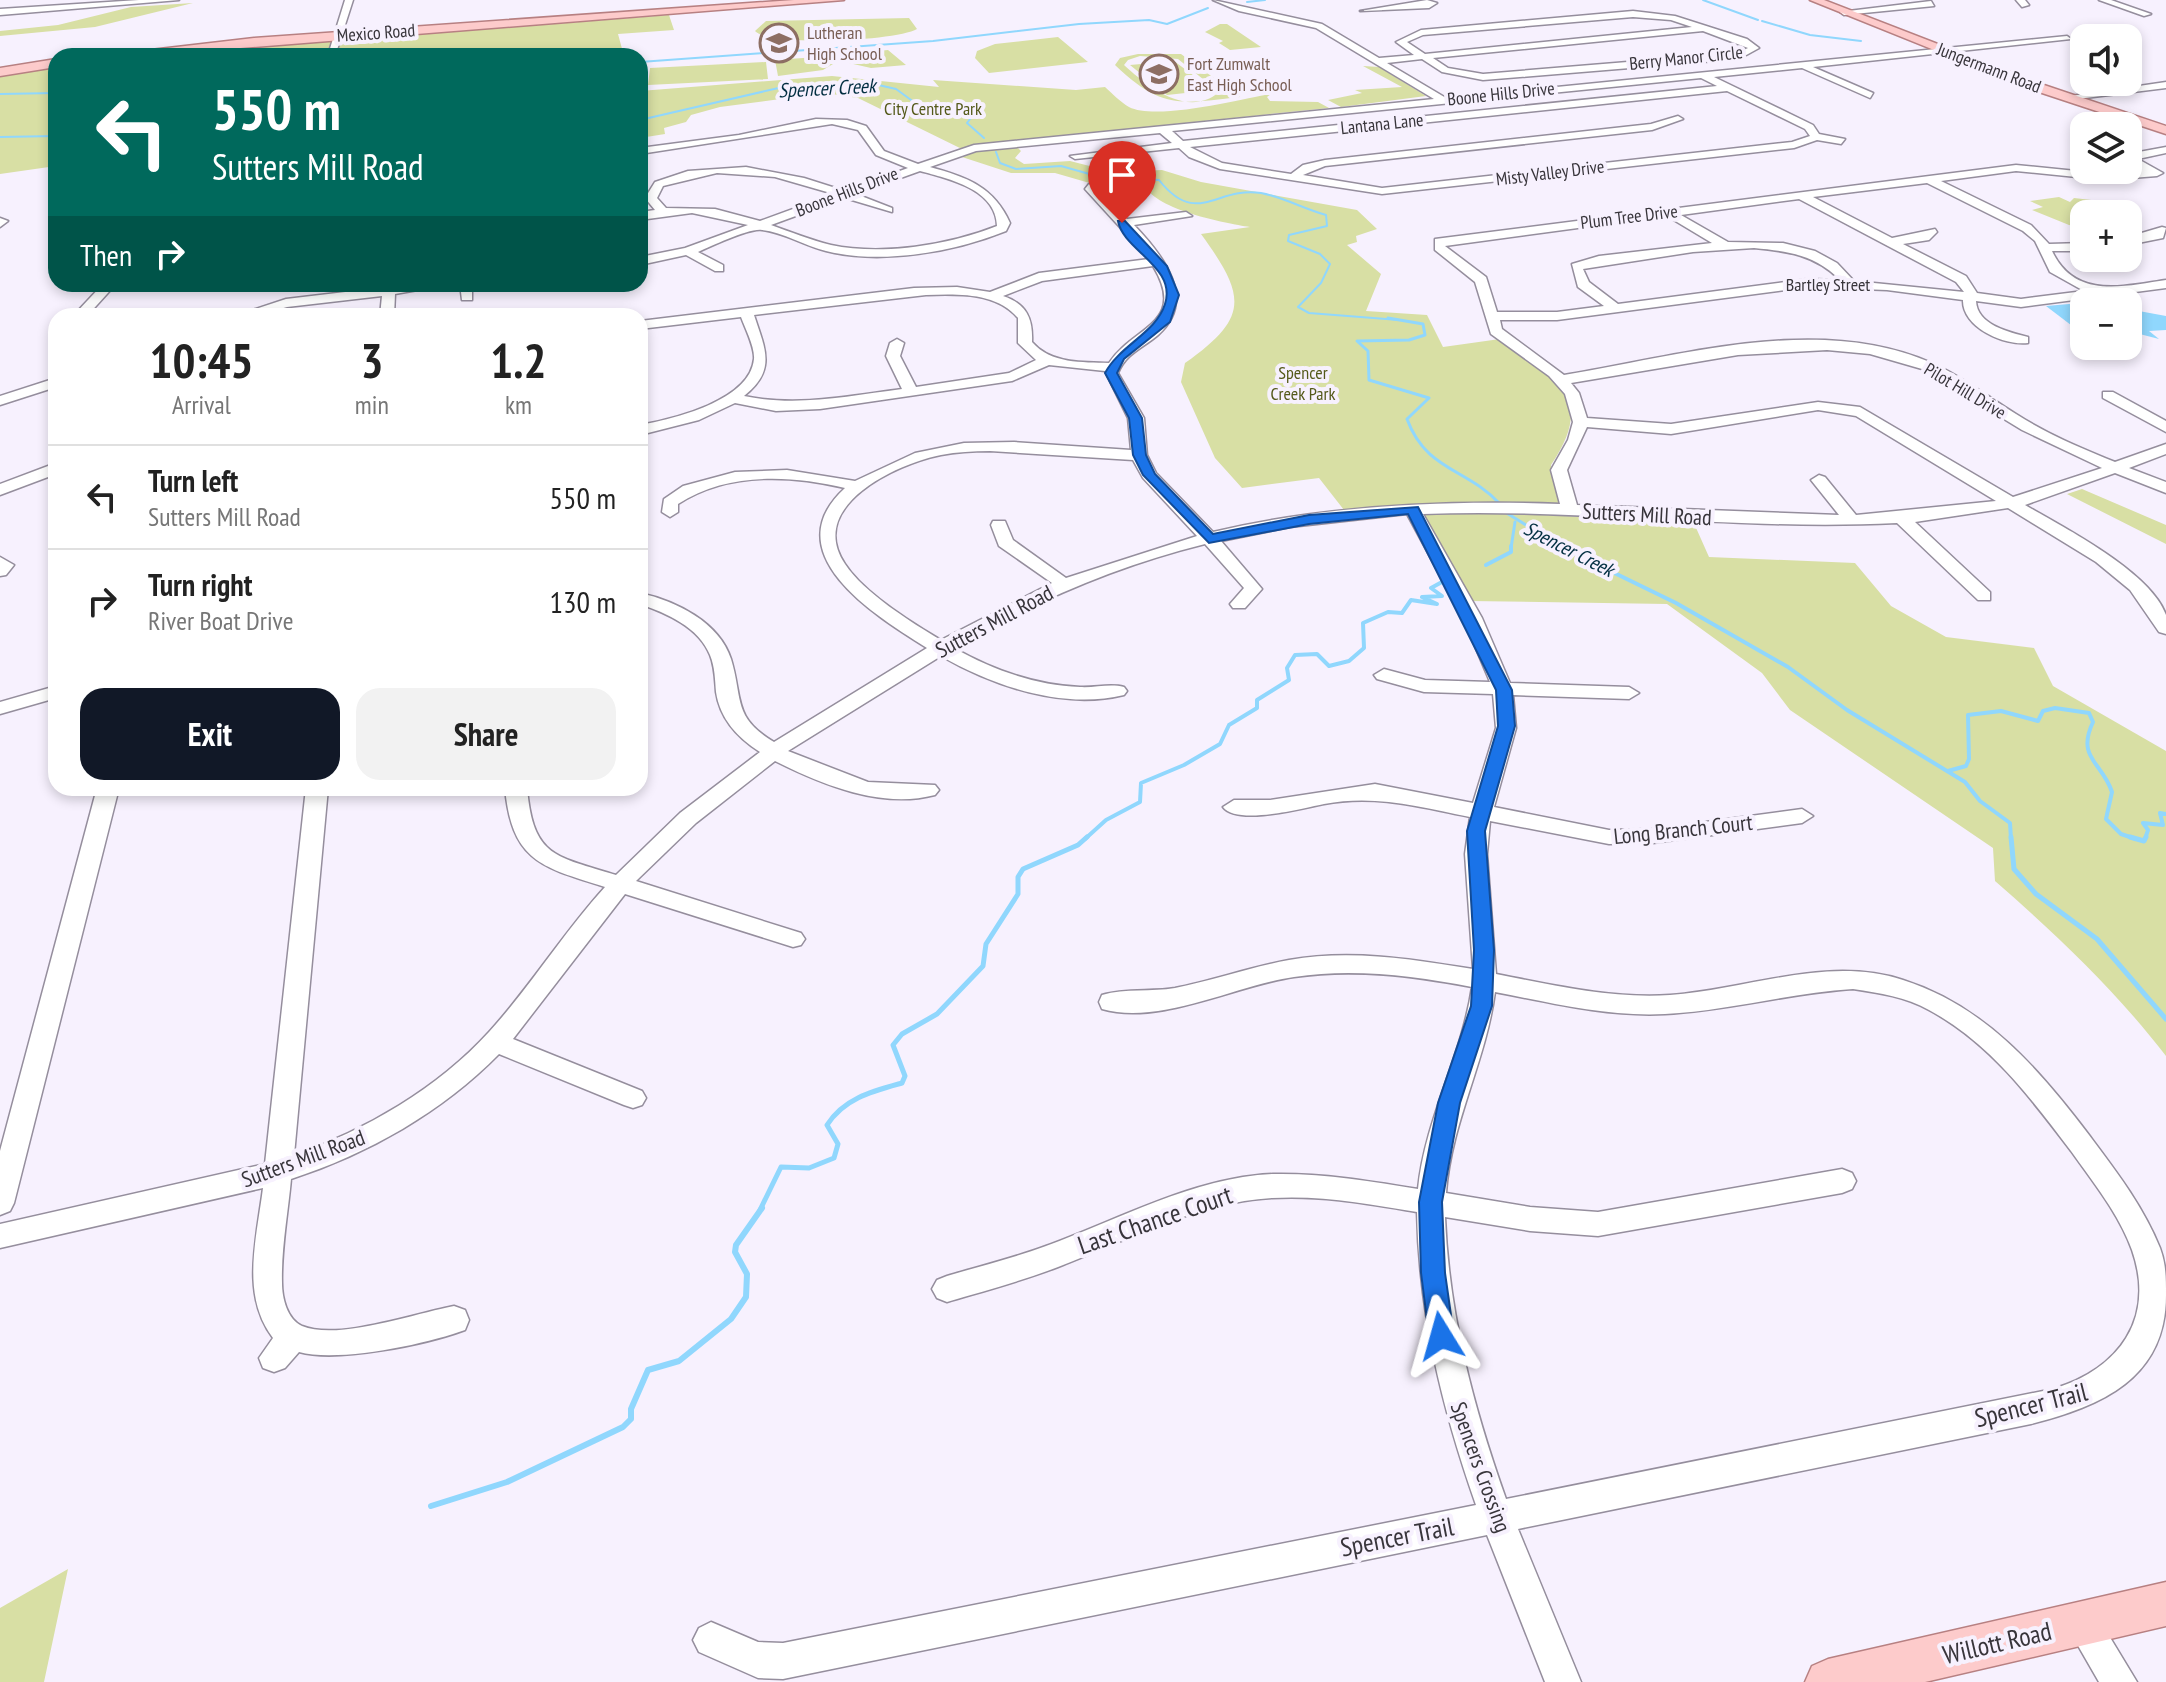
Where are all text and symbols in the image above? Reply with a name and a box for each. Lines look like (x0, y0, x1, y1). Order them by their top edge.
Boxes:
street label: Mexico Road (336, 18, 416, 47)
place label: Lutheran High School (807, 21, 883, 65)
school or university icon: Lutheran High School (758, 22, 800, 64)
map controls (2070, 24, 2142, 360)
button: sound (2070, 24, 2142, 96)
street label: Jungermann Road (1933, 37, 2044, 98)
street label: Berry Manor Circle (1628, 40, 1744, 75)
place label: Fort Zumwalt East High School (1187, 52, 1292, 96)
school or university icon: Fort Zumwalt East High School (1138, 53, 1180, 95)
water label: Spencer Creek (778, 72, 879, 104)
text: 550 m (212, 73, 341, 145)
street label: Boone Hills Drive (1446, 76, 1556, 111)
icon: left (80, 80, 184, 184)
park label: City Centre Park (884, 97, 982, 120)
street label: Lantana Lane (1339, 108, 1425, 139)
button: layers (2070, 112, 2142, 184)
pin (1088, 141, 1156, 223)
text: Sutters Mill Road (212, 143, 424, 190)
icon: arrive (1100, 153, 1144, 197)
street label: Misty Valley Drive (1494, 154, 1605, 191)
street label: Boone Hills Drive (792, 161, 901, 222)
street label: Plum Tree Drive (1579, 199, 1679, 234)
button: + (2070, 200, 2142, 272)
icon: right (148, 232, 192, 276)
text: Then (80, 235, 132, 274)
street label: Bartley Street (1786, 273, 1870, 296)
button: − (2070, 288, 2142, 360)
text: 10:45 (150, 329, 253, 391)
text: 3 (360, 329, 383, 391)
text: 1.2 (490, 329, 546, 391)
street label: Pilot Hill Drive (1920, 357, 2010, 424)
park label: Spencer Creek Park (1271, 361, 1335, 405)
text: Arrival (172, 388, 231, 421)
text: min (355, 388, 389, 421)
text: km (505, 388, 532, 421)
text: Turn left (148, 461, 238, 500)
icon: left (80, 475, 124, 519)
text: 550 m (550, 478, 616, 517)
street label: Sutters Mill Road (1582, 497, 1712, 531)
text: Sutters Mill Road (148, 500, 301, 533)
water label: Spencer Creek (1520, 515, 1620, 584)
text: Turn right (148, 565, 252, 604)
street label: Sutters Mill Road (930, 578, 1058, 664)
icon: right (80, 579, 124, 623)
text: 130 m (550, 582, 616, 621)
text: River Boat Drive (148, 604, 293, 637)
button: Exit (80, 688, 340, 780)
button: Share (356, 688, 616, 780)
street label: Long Branch Court (1612, 808, 1754, 850)
street label: Sutters Mill Road (237, 1123, 369, 1193)
street label: Last Chance Court (1073, 1178, 1236, 1261)
position arrow (1399, 1294, 1483, 1378)
street label: Spencer Trail (1971, 1375, 2091, 1434)
street label: Spencers Crossing (1444, 1398, 1518, 1536)
street label: Spencer Trail (1337, 1509, 1456, 1564)
street label: Willott Road (1939, 1614, 2055, 1671)

